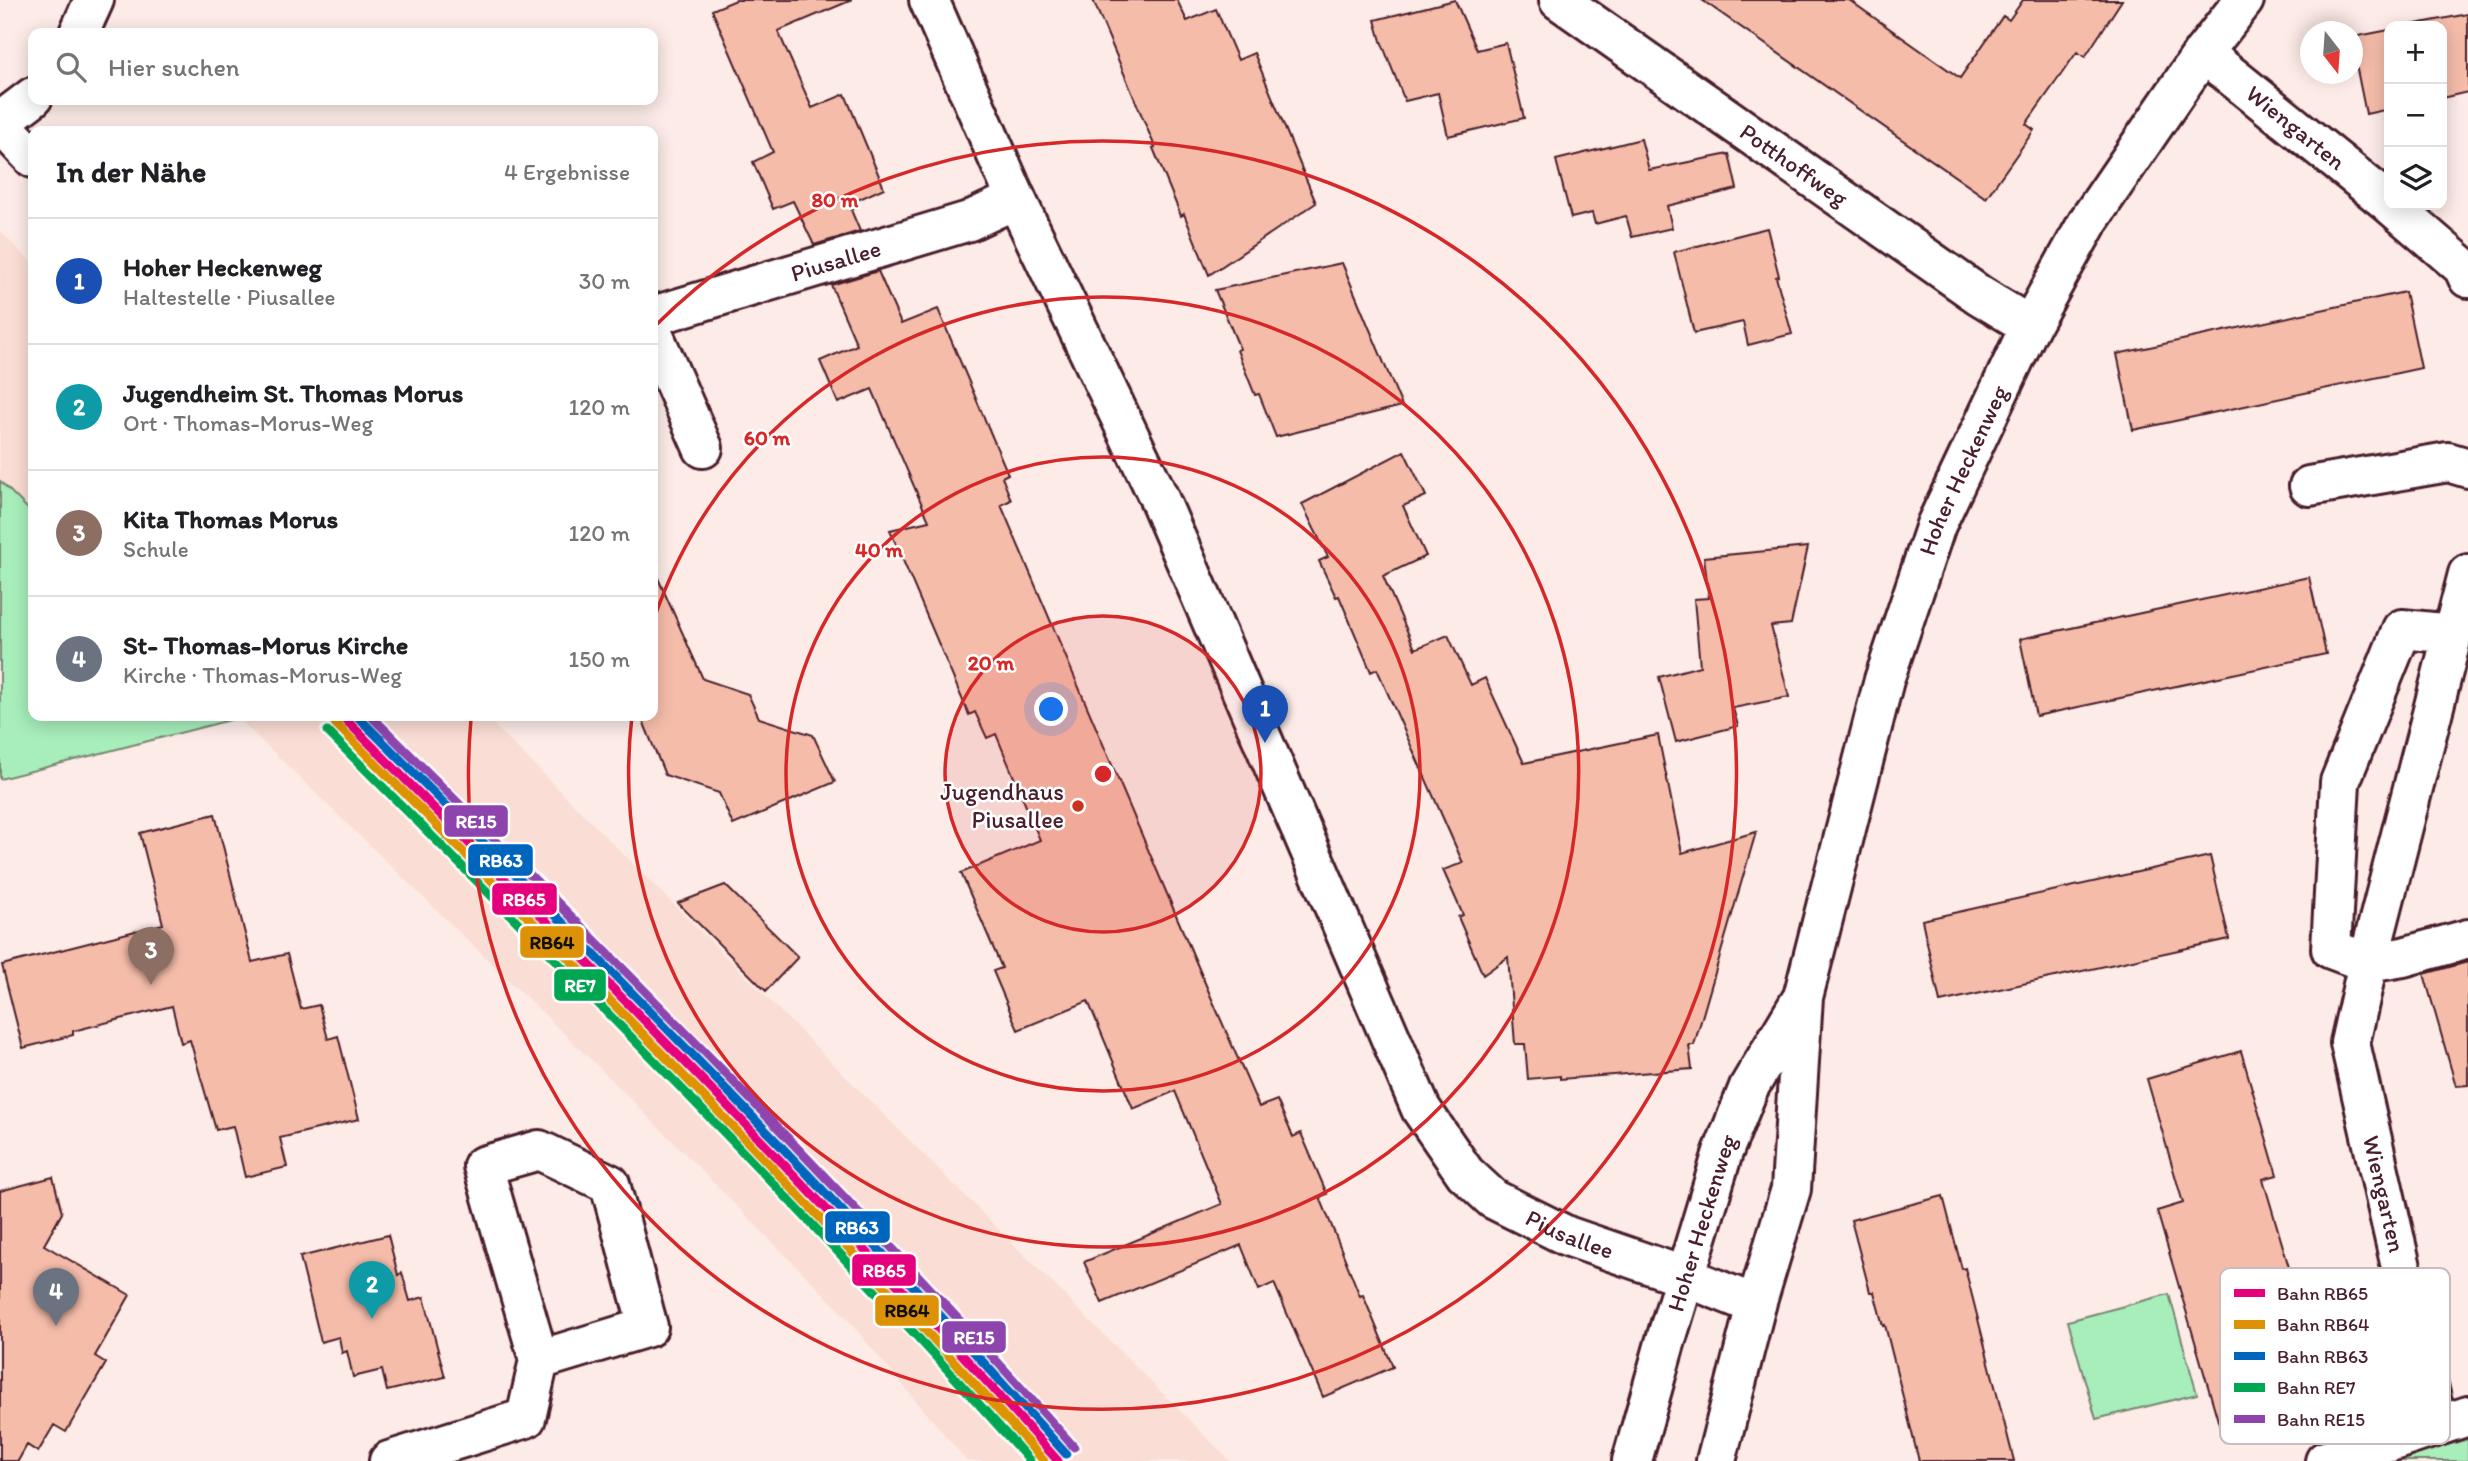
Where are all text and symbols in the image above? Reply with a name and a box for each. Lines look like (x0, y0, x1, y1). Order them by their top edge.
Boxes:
north arrow (2300, 21, 2363, 84)
map controls (2384, 21, 2447, 210)
button: + (2384, 21, 2447, 84)
search box (28, 28, 658, 105)
icon: search (52, 48, 90, 86)
text: Hier suchen (108, 51, 240, 83)
street label: Wiengarten (2240, 79, 2352, 176)
button: − (2384, 84, 2447, 147)
street label: Potthoffweg (1735, 117, 1854, 213)
button: layers (2384, 147, 2447, 210)
text: In der Nähe (56, 153, 206, 190)
text: 4 Ergebnisse (504, 158, 630, 186)
text: 80 m (812, 187, 859, 212)
street label: Piusallee (787, 233, 884, 288)
text: Hoher Heckenweg (123, 251, 322, 283)
text: 1 (74, 267, 84, 295)
text: 30 m (579, 267, 630, 295)
text: Haltestelle · Piusallee (123, 283, 336, 311)
text: Jugendheim St. Thomas Morus (123, 377, 463, 409)
street label: Hoher Heckenweg (1912, 380, 2014, 559)
text: 2 (73, 393, 85, 421)
text: 120 m (569, 393, 630, 421)
text: Ort · Thomas-Morus-Weg (123, 409, 373, 437)
text: 60 m (744, 425, 791, 450)
text: Kita Thomas Morus (123, 503, 338, 535)
text: 3 (73, 519, 85, 547)
text: 120 m (569, 519, 630, 547)
text: Schule (123, 535, 189, 563)
text: 40 m (855, 537, 903, 562)
text: St- Thomas-Morus Kirche (123, 629, 408, 661)
text: 4 (72, 645, 86, 673)
text: 150 m (569, 645, 630, 673)
text: 20 m (968, 650, 1015, 675)
text: Kirche · Thomas-Morus-Weg (123, 661, 402, 689)
pin: 1 (1242, 685, 1288, 743)
your location (1034, 692, 1068, 726)
centre of rings (1091, 762, 1115, 786)
place label: Jugendhaus Piusallee (940, 777, 1064, 834)
marker: Jugendhaus Piusallee (1070, 798, 1086, 814)
line badge: RE15 (443, 804, 509, 838)
text: RE15 (456, 810, 496, 833)
line badge: RB63 (467, 843, 534, 877)
text: RB63 (479, 849, 523, 872)
line badge: RB65 (491, 882, 558, 916)
text: RB65 (502, 888, 546, 911)
line badge: RB64 (519, 925, 585, 959)
pin: 3 (128, 927, 174, 985)
text: RB64 (530, 931, 575, 954)
line badge: RE7 (553, 968, 607, 1002)
text: RE7 (564, 974, 596, 997)
street label: Hoher Heckenweg (1660, 1129, 1743, 1315)
street label: Wiengarten (2357, 1133, 2412, 1255)
street label: Piusallee (1521, 1203, 1618, 1265)
line badge: RB63 (824, 1210, 891, 1244)
text: RB63 (835, 1216, 879, 1239)
line badge: RB65 (851, 1253, 917, 1287)
text: RB65 (862, 1259, 906, 1282)
pin: 2 (349, 1261, 395, 1319)
pin: 4 (33, 1268, 79, 1326)
legend (2220, 1268, 2450, 1444)
text: Bahn RB65 (2277, 1282, 2368, 1305)
line badge: RB64 (874, 1294, 940, 1327)
text: RB64 (885, 1299, 930, 1322)
text: Bahn RB64 (2277, 1313, 2370, 1336)
line badge: RE15 (941, 1320, 1007, 1354)
text: RE15 (954, 1326, 994, 1349)
text: Bahn RB63 (2277, 1345, 2368, 1368)
text: Bahn RE7 (2277, 1376, 2356, 1399)
text: Bahn RE15 (2277, 1408, 2365, 1431)

